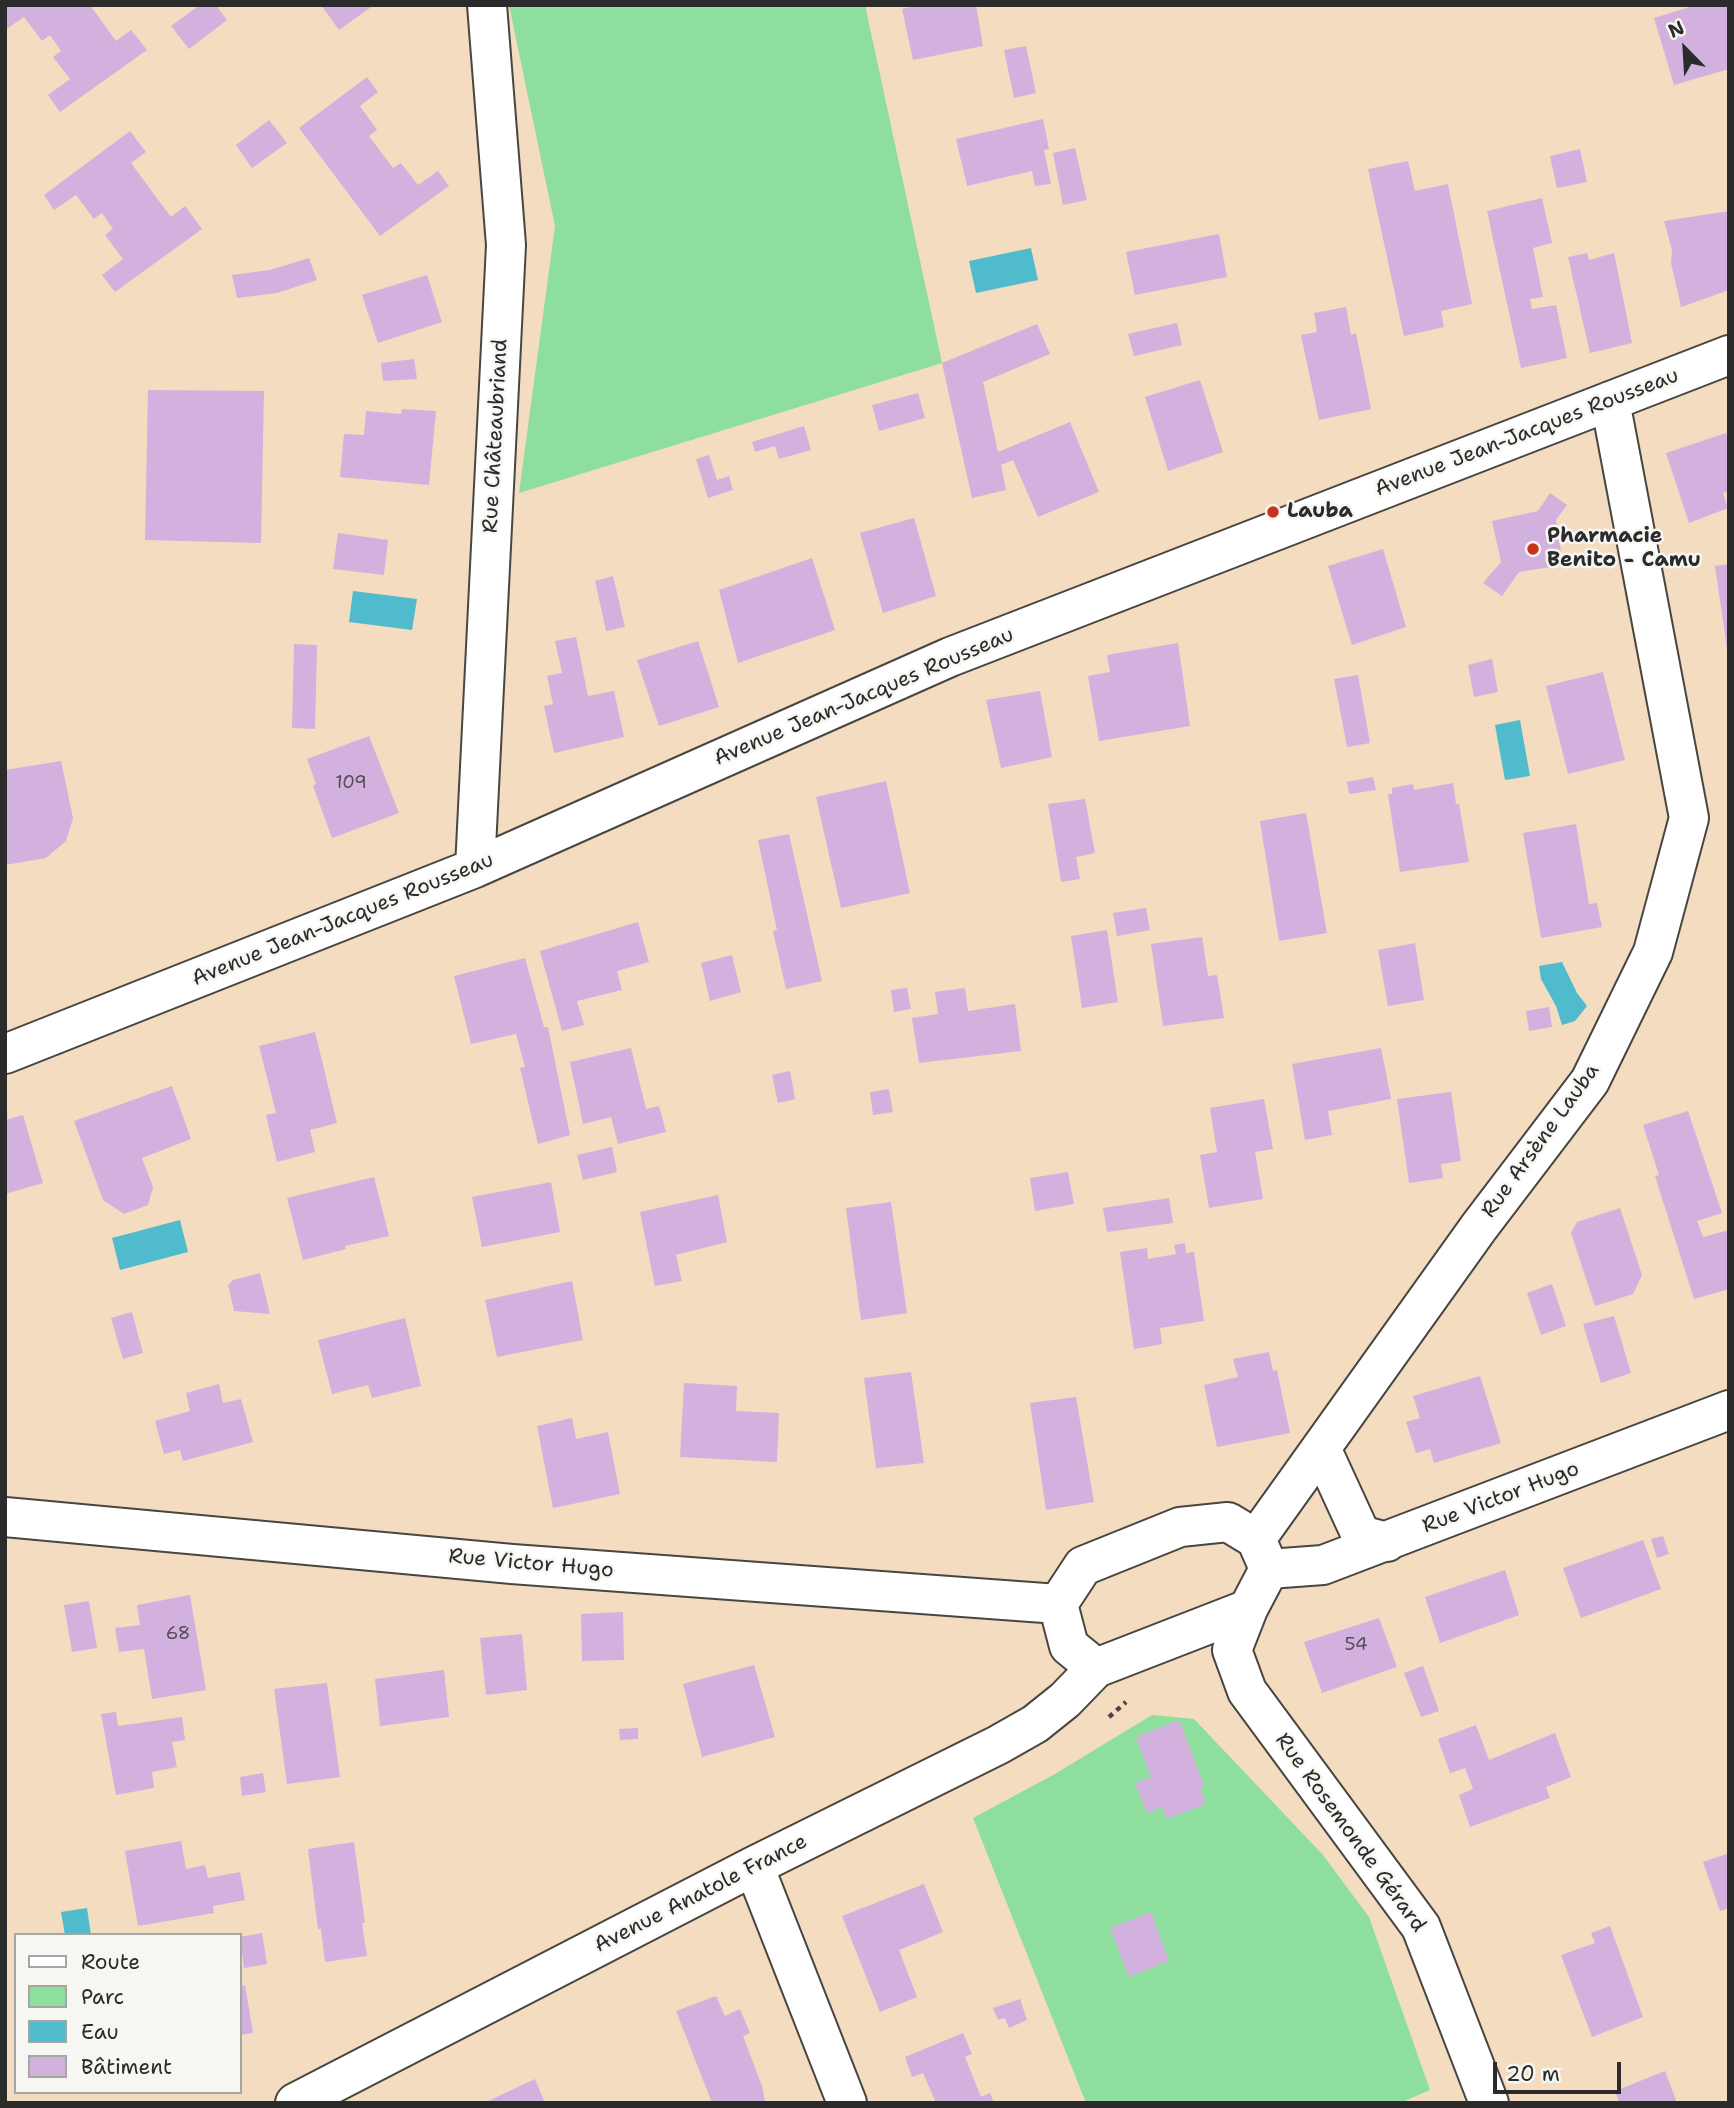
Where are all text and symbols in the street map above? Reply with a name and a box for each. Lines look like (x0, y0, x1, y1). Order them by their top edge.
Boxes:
north arrow (1650, 14, 1720, 84)
text: N (1664, 15, 1688, 44)
street label: Rue Châteaubriand (478, 338, 514, 534)
street label: Avenue Jean-Jacques Rousseau (1372, 363, 1682, 503)
place label: Lauba (1287, 499, 1353, 525)
marker: Lauba (1265, 504, 1281, 520)
place label: Pharmacie Benito - Camu (1547, 524, 1701, 574)
marker: Pharmacie Benito - Camu (1525, 541, 1541, 557)
street label: Avenue Jean-Jacques Rousseau (710, 622, 1018, 772)
house number: 109 (335, 772, 367, 794)
street label: Avenue Jean-Jacques Rousseau (188, 848, 498, 992)
street label: Rue Arsène Lauba (1477, 1059, 1605, 1223)
street label: Rue Victor Hugo (1419, 1457, 1583, 1539)
street label: Rue Victor Hugo (447, 1544, 615, 1584)
house number: 68 (166, 1623, 190, 1645)
house number: 54 (1344, 1634, 1368, 1656)
street label: Rue Rosemonde Gérard (1269, 1729, 1431, 1937)
street label: Avenue Anatole France (590, 1829, 812, 1959)
legend (14, 1933, 242, 2094)
text: Route (81, 1948, 140, 1976)
text: Parc (81, 1983, 124, 2011)
text: Eau (81, 2018, 119, 2046)
scale bar (1496, 2048, 1624, 2092)
text: Bâtiment (81, 2053, 172, 2081)
text: 20 m (1506, 2060, 1560, 2088)

